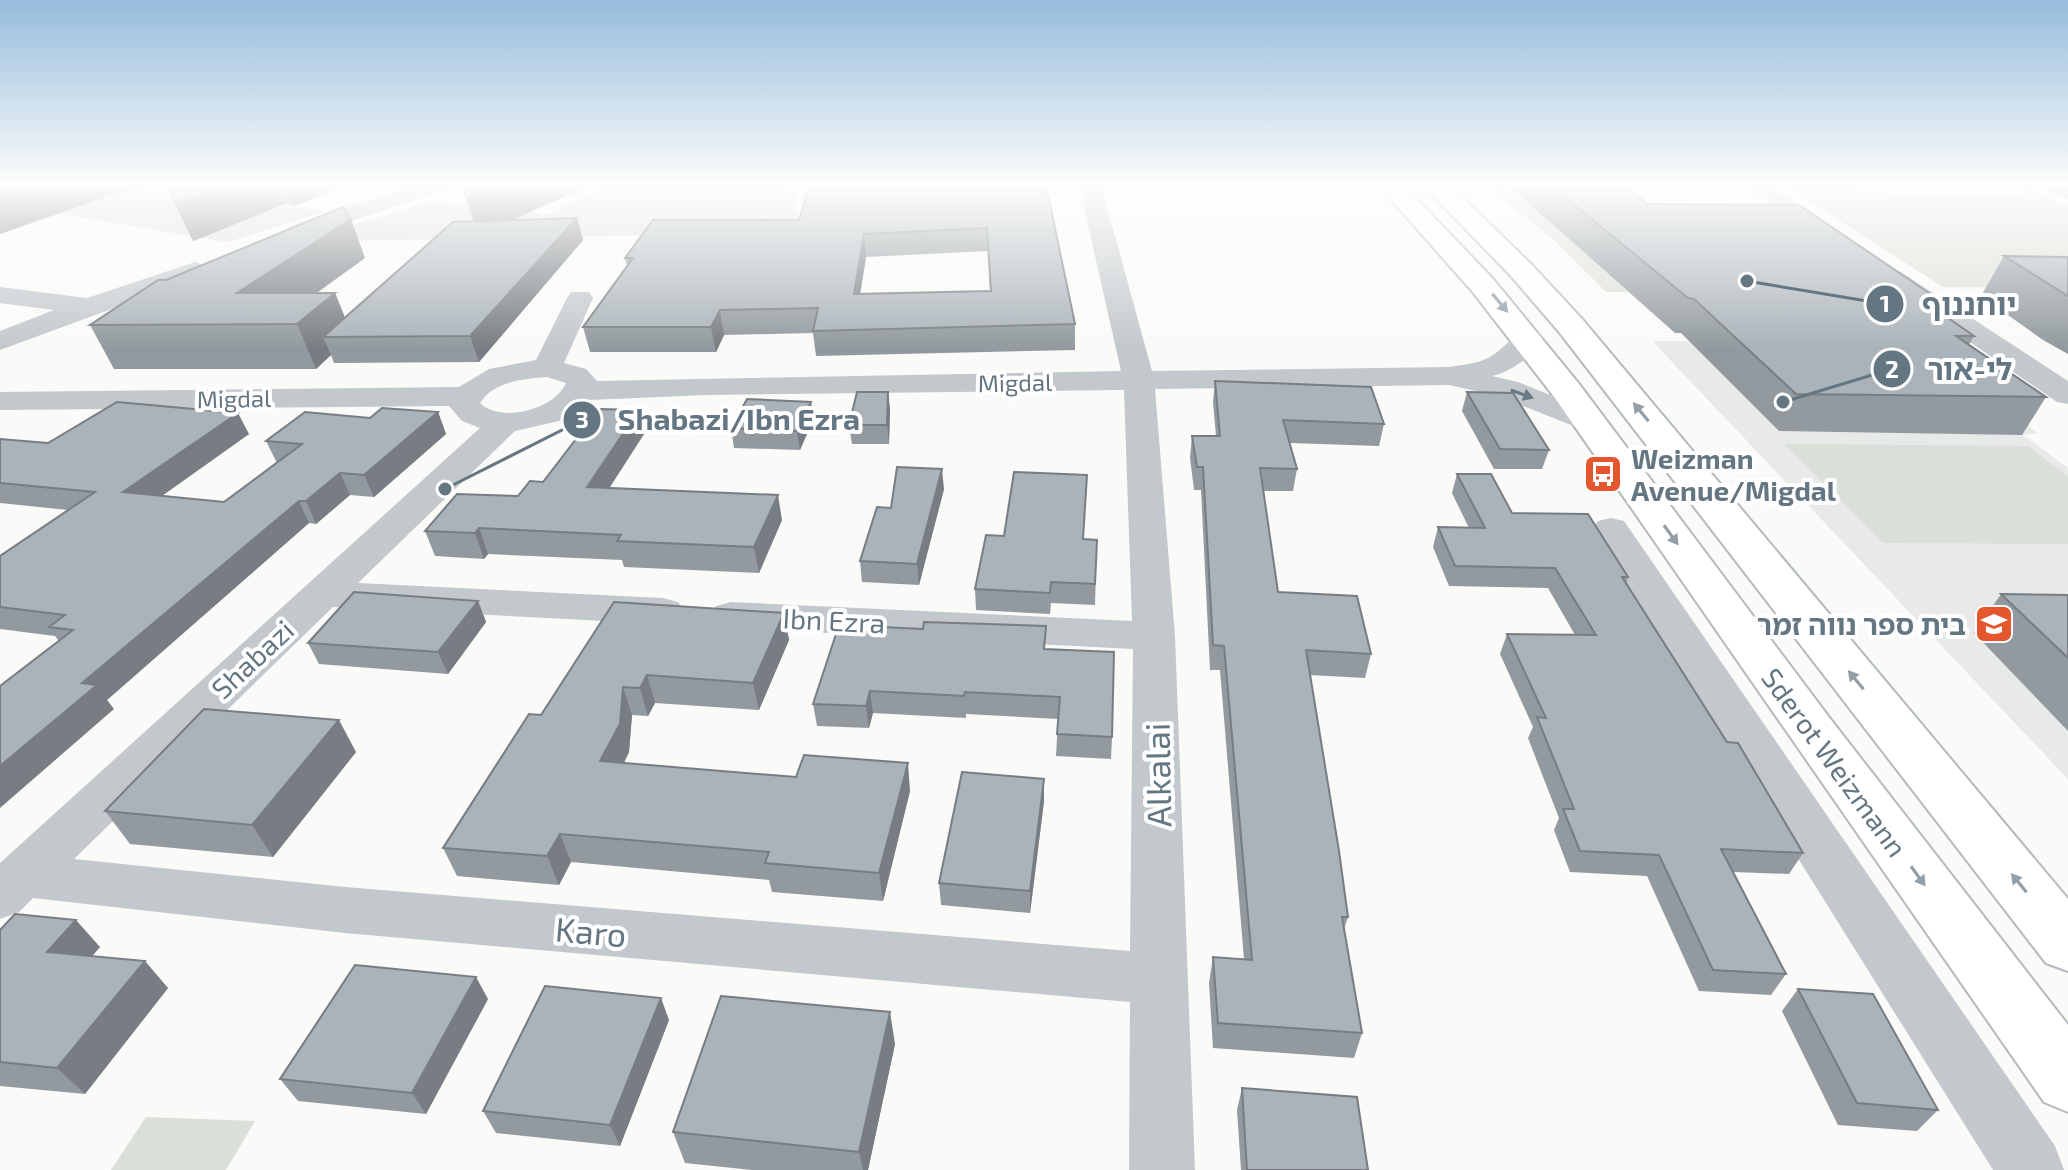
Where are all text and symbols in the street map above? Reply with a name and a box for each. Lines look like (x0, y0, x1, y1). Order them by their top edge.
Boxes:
callout: יוחננוף (1865, 277, 2032, 331)
text: יוחננוף (1922, 285, 2016, 321)
text: 1 (1880, 288, 1890, 317)
one-way arrow (1491, 293, 1508, 313)
callout: לי-אור (1872, 342, 2029, 396)
text: לי-אור (1927, 350, 2013, 386)
text: 2 (1885, 354, 1899, 383)
street label: Migdal (978, 367, 1052, 397)
street label: Migdal (197, 383, 271, 413)
one-way arrow (1510, 388, 1534, 401)
callout: Shabazi/Ibn Ezra (562, 393, 877, 447)
text: Shabazi/Ibn Ezra (618, 400, 860, 436)
one-way arrow (1633, 402, 1649, 422)
text: 3 (575, 404, 589, 433)
place label: Weizman Avenue/Migdal (1631, 441, 1837, 507)
bus stop icon: Weizman Avenue/Migdal (1582, 453, 1624, 495)
one-way arrow (1663, 525, 1678, 546)
street label: Ibn Ezra (782, 600, 886, 640)
school or university icon: בית ספר נווה זמר (1973, 603, 2015, 645)
place label: בית ספר נווה זמר (1757, 607, 1966, 641)
street label: Shabazi (204, 612, 300, 706)
street label: Sderot Weizmann (1755, 661, 1915, 863)
one-way arrow (1848, 670, 1865, 690)
street label: Alkalai (1136, 722, 1178, 828)
one-way arrow (1910, 865, 1925, 886)
one-way arrow (2011, 873, 2028, 893)
street label: Karo (554, 907, 628, 955)

